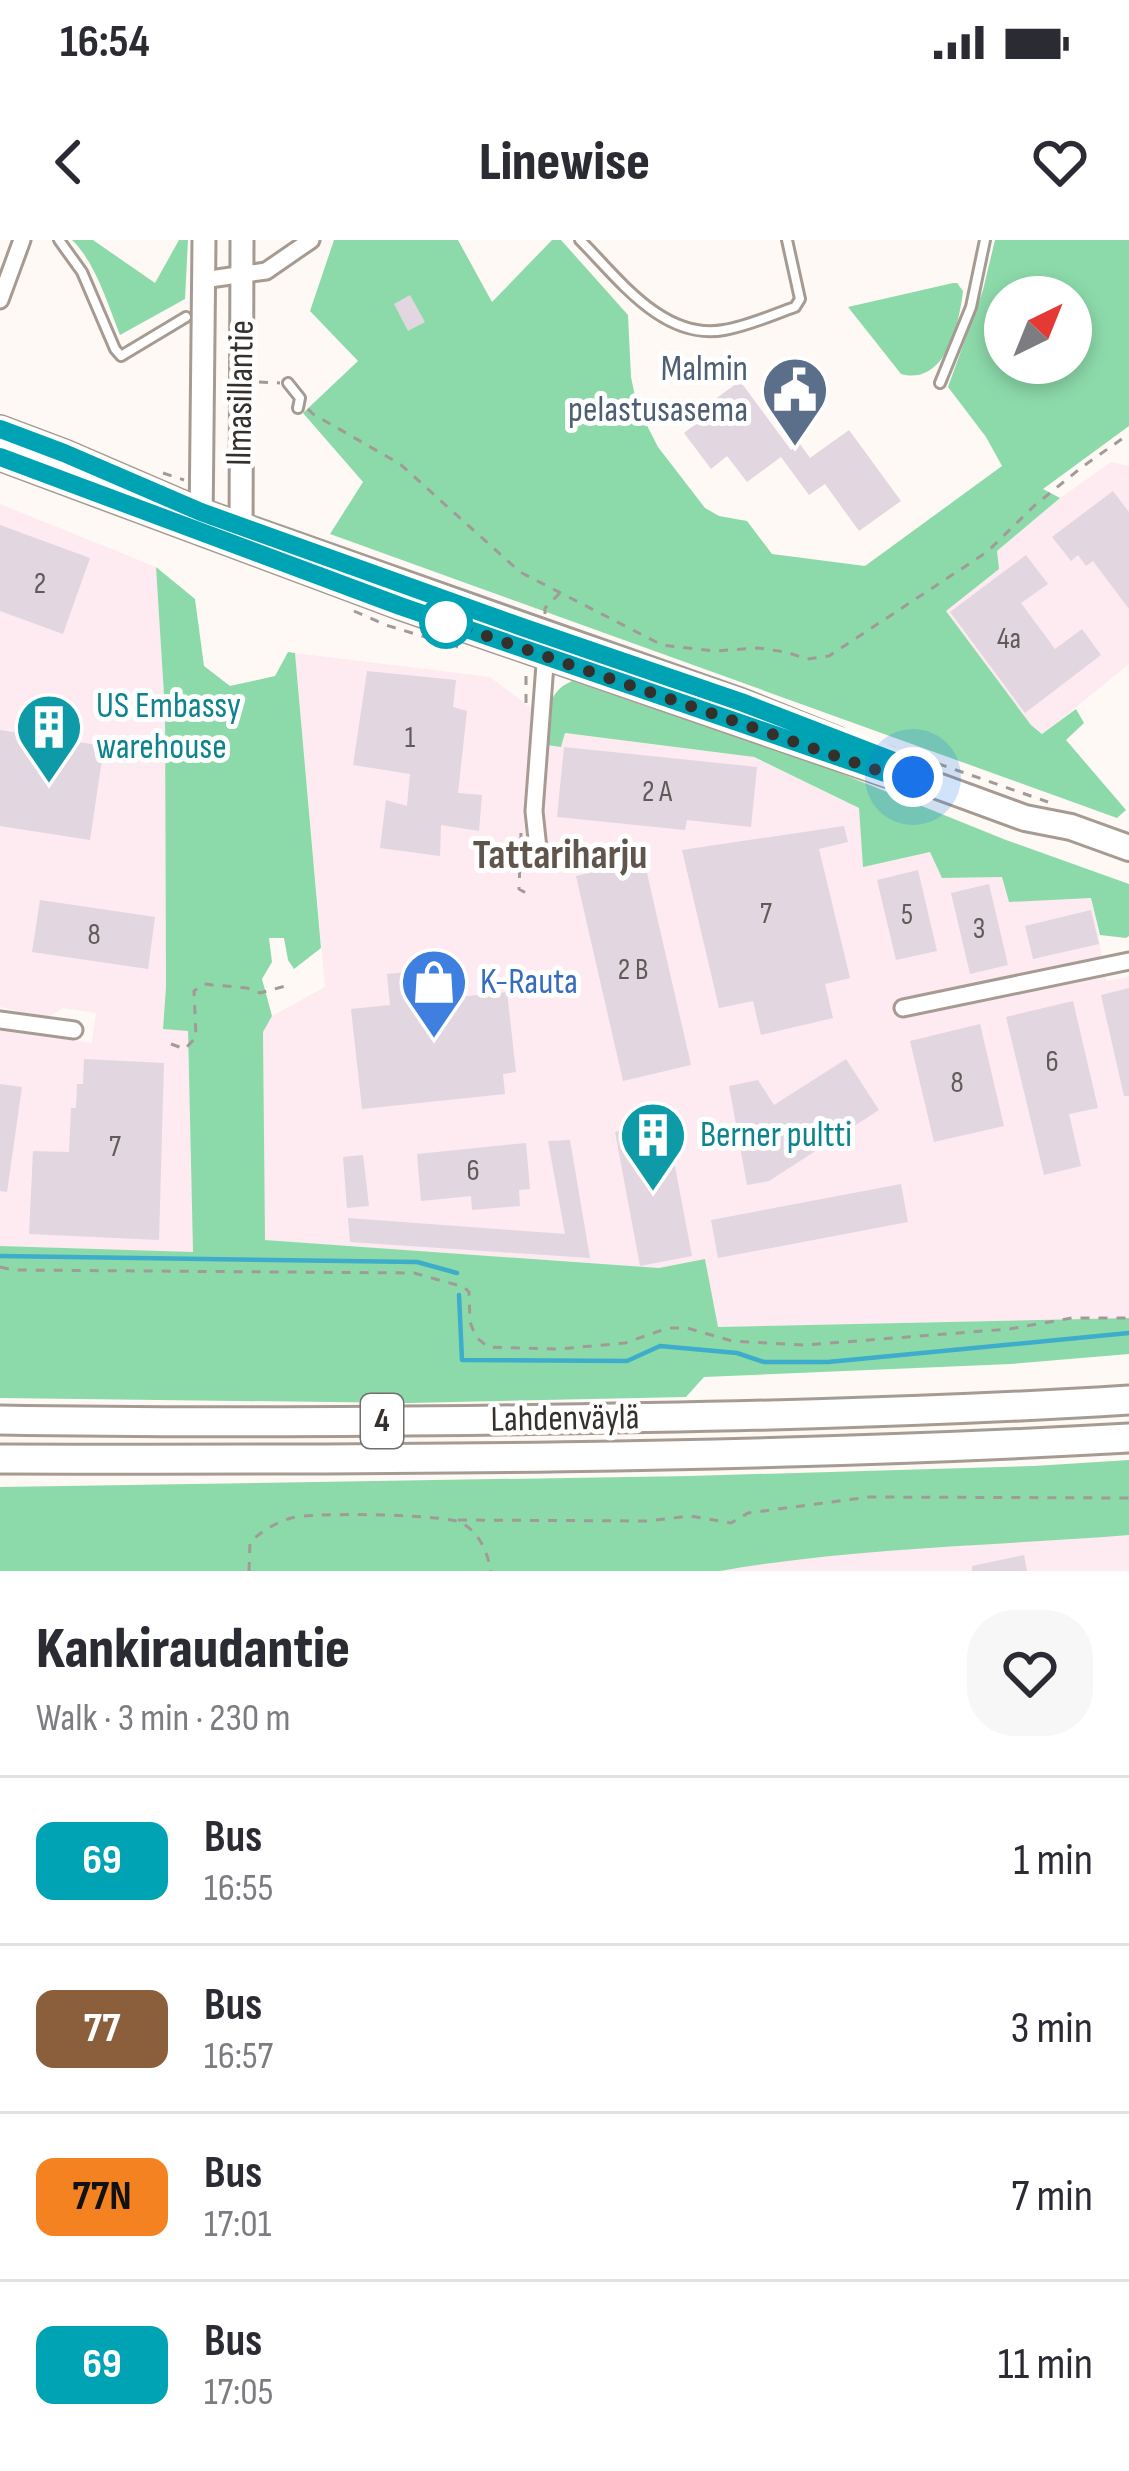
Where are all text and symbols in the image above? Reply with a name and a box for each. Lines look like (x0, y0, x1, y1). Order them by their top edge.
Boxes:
text: 16:54 (60, 15, 150, 70)
icon: back (36, 129, 102, 195)
icon: heart (1027, 129, 1093, 195)
text: Linewise (479, 130, 650, 195)
north arrow (984, 276, 1092, 384)
map controls (984, 276, 1092, 384)
street label: Ilmasillantie (218, 320, 264, 466)
place label: Malmin pelastusasema (568, 348, 748, 432)
public building icon: Malmin pelastusasema (760, 355, 830, 449)
house number: 2 (34, 566, 46, 602)
unlabelled marker (421, 597, 471, 647)
house number: 4a (997, 621, 1021, 657)
place label: US Embassy warehouse (96, 685, 241, 769)
building icon: US Embassy warehouse (14, 692, 84, 786)
house number: 1 (405, 720, 416, 756)
your location (883, 747, 943, 807)
house number: 2 A (642, 774, 672, 810)
district label: Tattariharju (473, 830, 647, 881)
house number: 7 (760, 896, 772, 932)
house number: 5 (901, 897, 913, 933)
house number: 3 (973, 911, 985, 947)
house number: 8 (87, 917, 101, 953)
shop icon: K-Rauta (399, 947, 469, 1041)
house number: 2 B (618, 952, 648, 988)
place label: K-Rauta (480, 961, 578, 1004)
house number: 6 (1045, 1044, 1059, 1080)
house number: 8 (950, 1065, 964, 1101)
building icon: Berner pultti (618, 1100, 688, 1194)
place label: Berner pultti (700, 1114, 852, 1157)
house number: 7 (109, 1129, 121, 1165)
house number: 6 (466, 1153, 480, 1189)
road number: 4 (361, 1394, 403, 1448)
street label: Lahdenväylä (490, 1396, 640, 1442)
button: heart (967, 1610, 1093, 1736)
text: Kankiraudantie (36, 1616, 350, 1684)
text: Walk · 3 min · 230 m (36, 1695, 290, 1742)
text: Bus (204, 1810, 262, 1865)
text: 1 min (1014, 1833, 1093, 1888)
text: 69 (82, 1835, 122, 1886)
text: 16:55 (204, 1865, 273, 1912)
text: Bus (204, 1978, 262, 2033)
text: 3 min (1010, 2001, 1093, 2056)
text: 77 (84, 2003, 120, 2054)
text: 16:57 (204, 2033, 273, 2080)
text: Bus (204, 2146, 262, 2201)
text: 7 min (1011, 2169, 1093, 2224)
text: 77N (72, 2171, 132, 2222)
text: 17:01 (204, 2201, 271, 2248)
text: Bus (204, 2314, 262, 2369)
text: 11 min (998, 2337, 1093, 2392)
text: 69 (82, 2339, 122, 2390)
text: 17:05 (204, 2369, 273, 2416)

